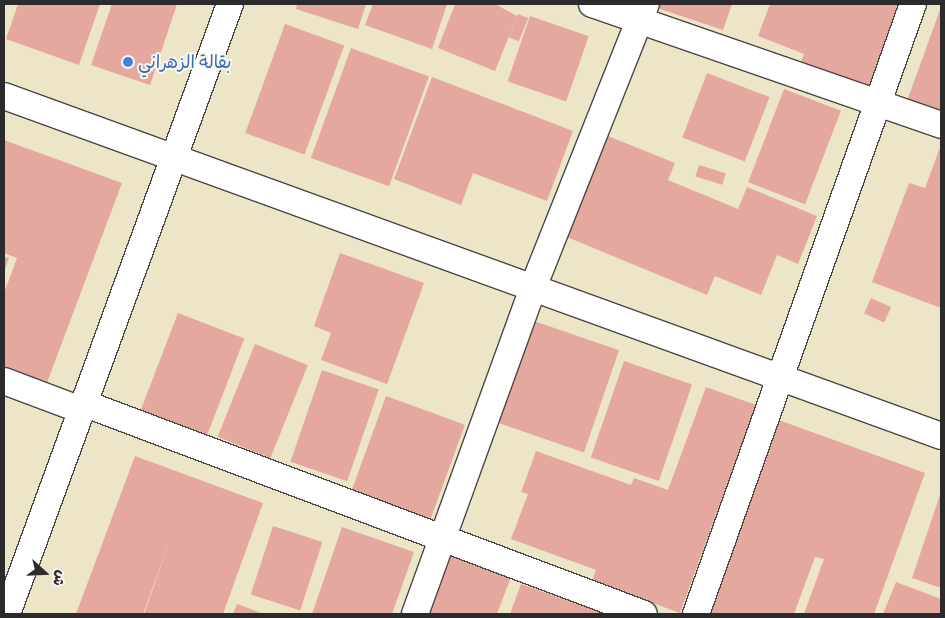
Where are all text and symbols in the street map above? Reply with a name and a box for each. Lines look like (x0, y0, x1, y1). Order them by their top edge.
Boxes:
place label: بقالة الزهراني (138, 51, 232, 73)
marker: بقالة الزهراني (122, 56, 134, 68)
north arrow (20, 548, 70, 598)
text: ش (49, 568, 70, 588)

